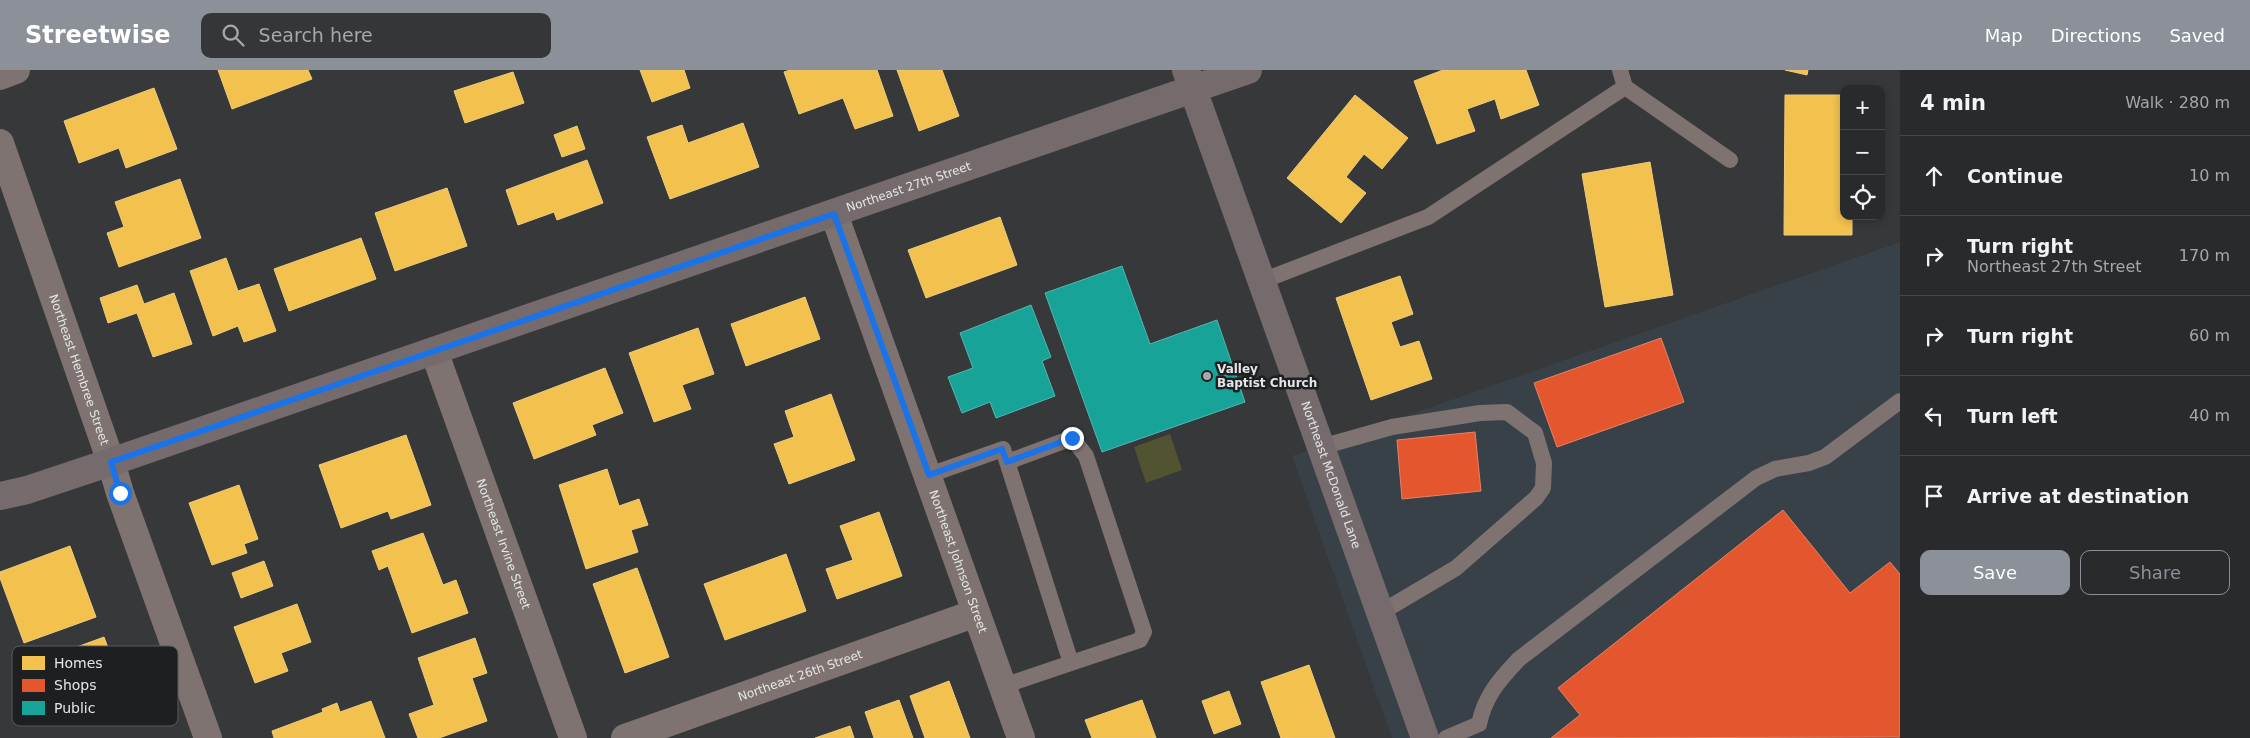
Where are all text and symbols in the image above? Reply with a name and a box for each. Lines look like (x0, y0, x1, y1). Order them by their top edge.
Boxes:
search box (201, 13, 551, 58)
text: Streetwise (25, 21, 171, 49)
icon: search (219, 21, 247, 49)
text: Search here (259, 24, 373, 46)
text: Map (1985, 25, 2023, 46)
text: Directions (2051, 25, 2141, 46)
text: Saved (2169, 25, 2225, 46)
map controls (1840, 85, 1885, 220)
button: + (1840, 85, 1885, 130)
text: 4 min (1920, 91, 1986, 115)
text: Walk · 280 m (2125, 93, 2230, 112)
button: − (1840, 130, 1885, 175)
street label: Northeast 27th Street (844, 159, 973, 215)
icon: ahead (1920, 162, 1948, 190)
text: Continue (1967, 165, 2063, 187)
text: 10 m (2189, 166, 2230, 185)
button: locate (1840, 175, 1885, 220)
text: Turn right (1967, 235, 2073, 257)
icon: right (1920, 242, 1948, 270)
text: 170 m (2179, 246, 2230, 265)
text: Northeast 27th Street (1967, 257, 2142, 276)
street label: Northeast Hembree Street (46, 292, 112, 447)
icon: right (1920, 322, 1948, 350)
text: Turn right (1967, 325, 2073, 347)
text: 60 m (2189, 326, 2230, 345)
place label: Valley Baptist Church (1217, 362, 1317, 390)
marker: Valley Baptist Church (1201, 370, 1213, 382)
street label: Northeast McDonald Lane (1298, 399, 1364, 550)
icon: left (1920, 402, 1948, 430)
text: Turn left (1967, 405, 2058, 427)
text: 40 m (2189, 406, 2230, 425)
route end (1061, 427, 1084, 450)
street label: Northeast Irvine Street (473, 477, 533, 611)
route start (109, 482, 132, 505)
icon: arrive (1920, 482, 1948, 510)
text: Arrive at destination (1967, 485, 2189, 507)
street label: Northeast Johnson Street (926, 488, 990, 635)
button: Save (1920, 550, 2070, 595)
button: Share (2080, 550, 2230, 595)
legend (12, 646, 178, 726)
street label: Northeast 26th Street (736, 647, 865, 704)
text: Homes (54, 655, 103, 671)
text: Shops (54, 677, 97, 693)
text: Public (54, 700, 95, 716)

